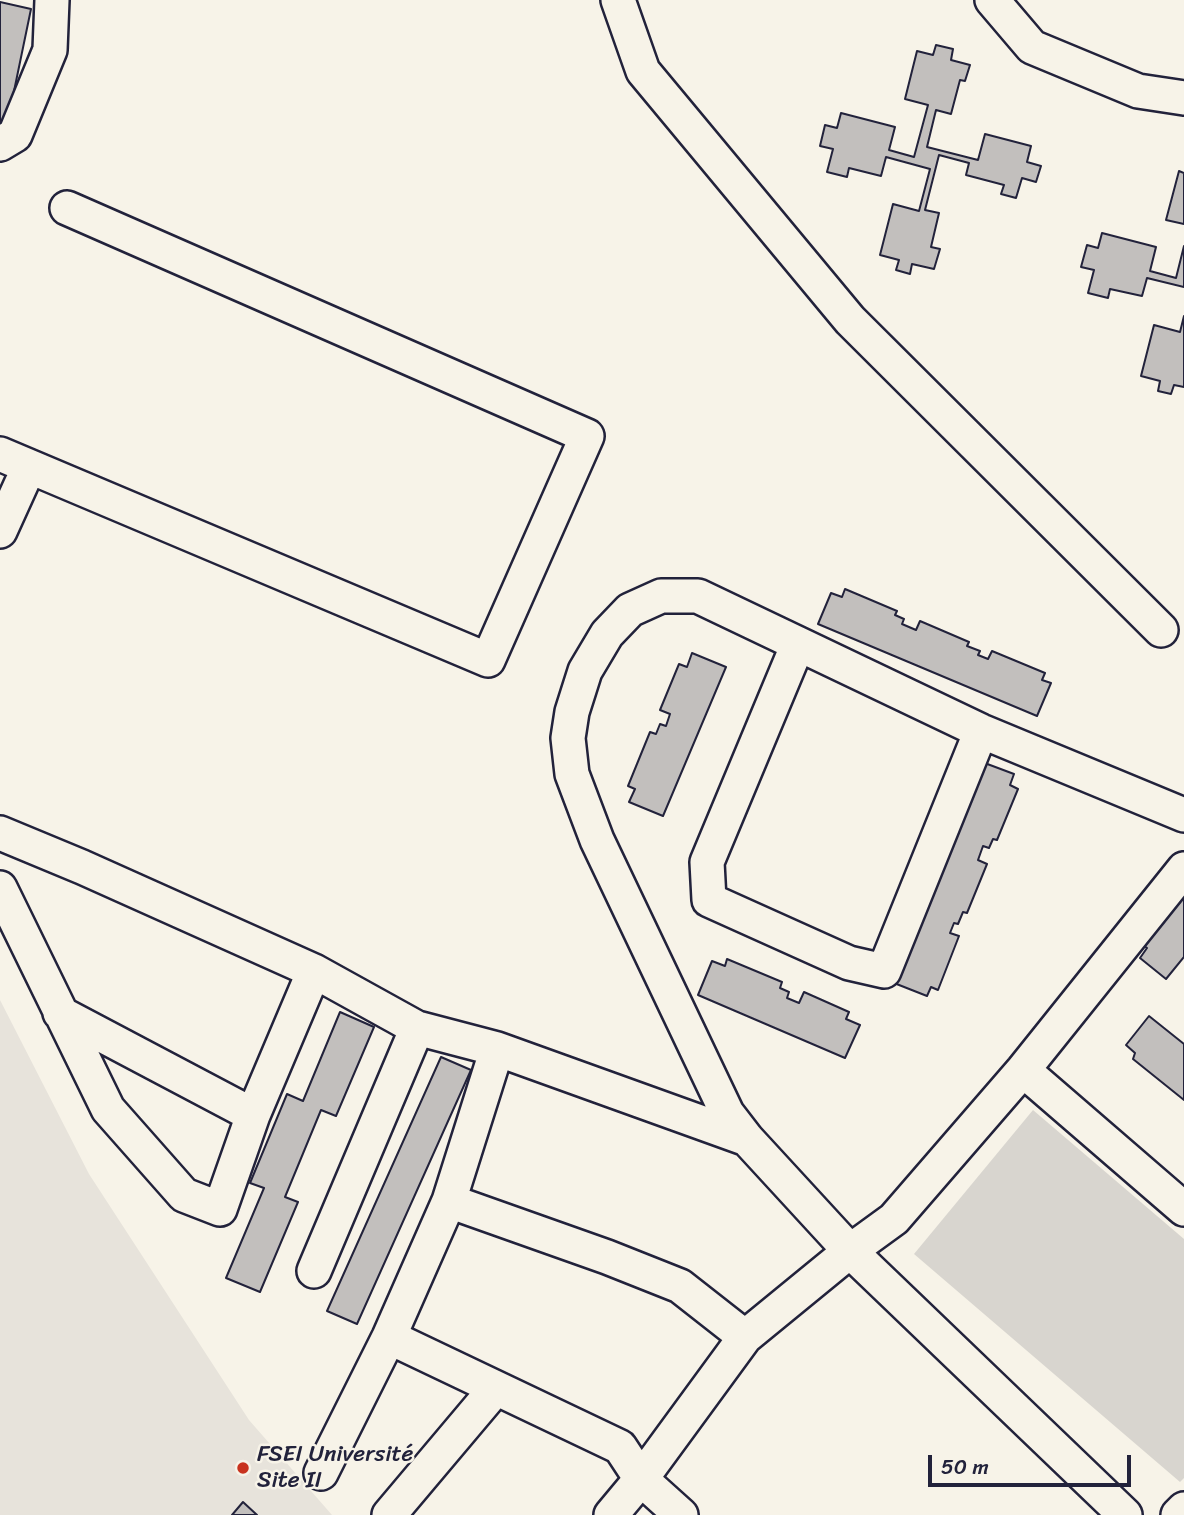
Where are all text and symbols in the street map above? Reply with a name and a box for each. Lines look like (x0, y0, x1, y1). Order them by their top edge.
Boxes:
place label: FSEI Université Site II (257, 1441, 413, 1495)
scale bar (932, 1442, 1135, 1486)
text: 50 m (941, 1448, 989, 1486)
marker: FSEI Université Site II (235, 1460, 251, 1476)

